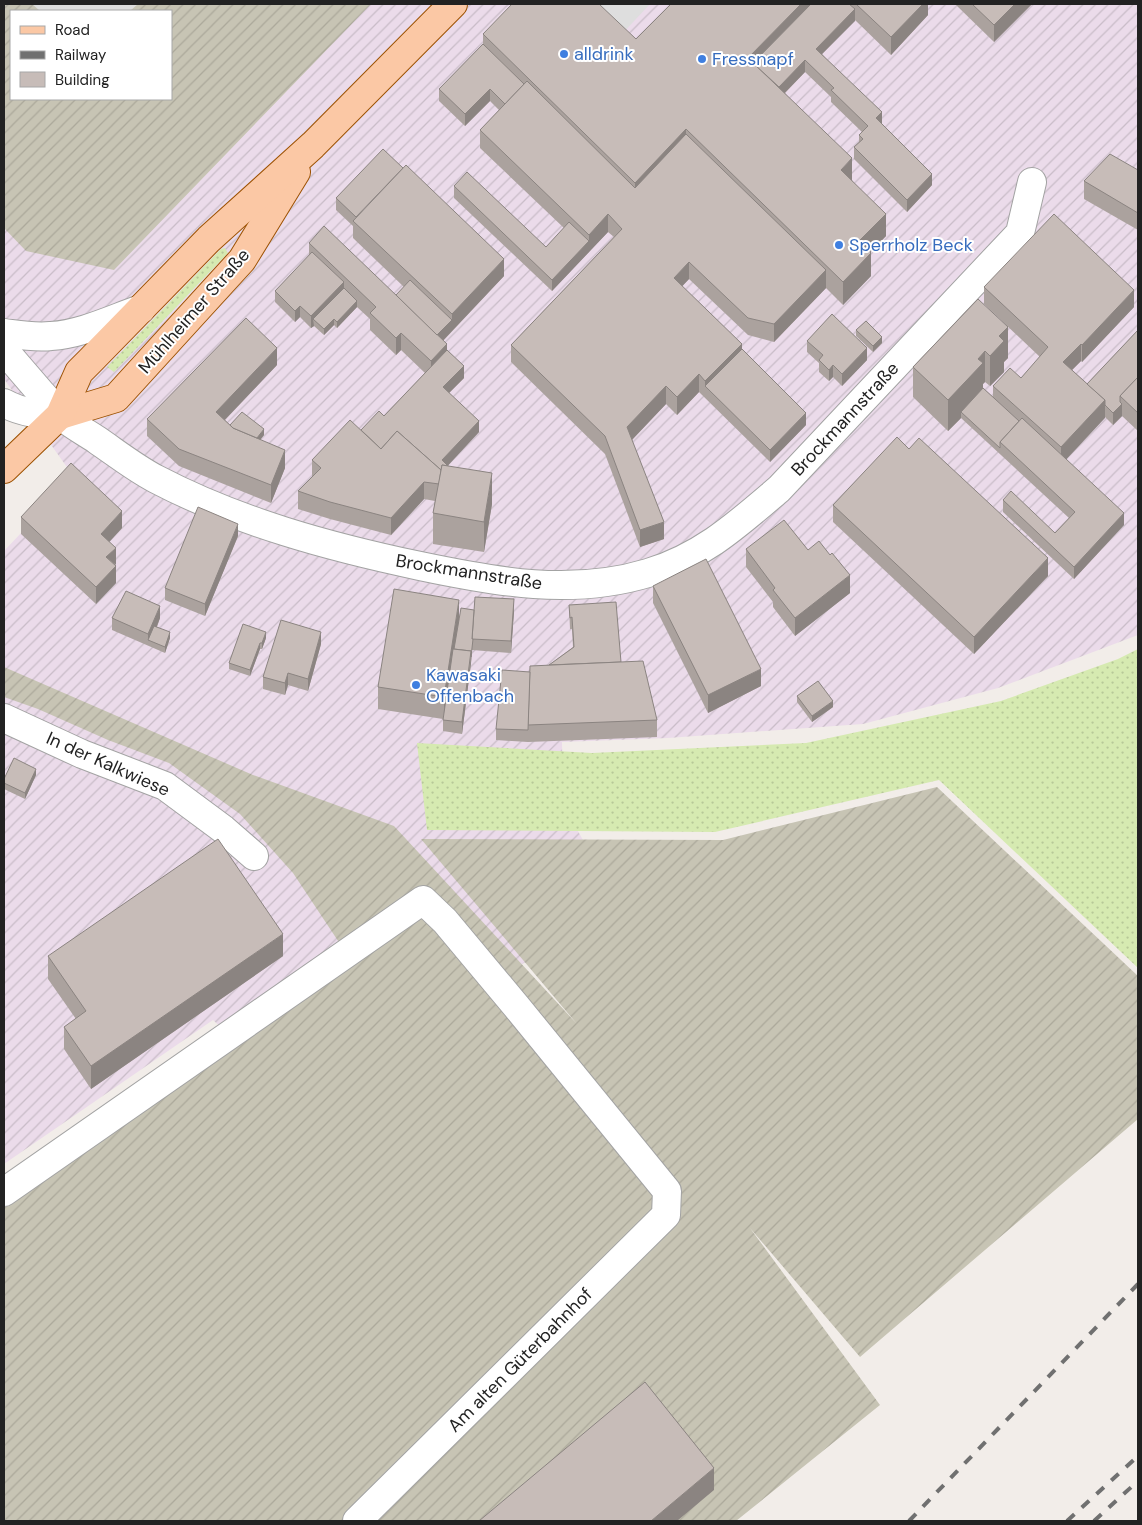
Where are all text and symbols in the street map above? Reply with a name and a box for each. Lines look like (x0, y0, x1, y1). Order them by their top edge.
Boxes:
legend (10, 10, 172, 100)
text: Road (55, 20, 90, 40)
place label: alldrink (574, 42, 634, 66)
text: Railway (55, 45, 107, 65)
place label: Fressnapf (712, 47, 794, 71)
marker: alldrink (558, 48, 570, 60)
marker: Fressnapf (696, 53, 708, 65)
text: Building (55, 70, 110, 90)
place label: Sperrholz Beck (849, 233, 973, 257)
marker: Sperrholz Beck (833, 239, 845, 251)
street label: Mühlheimer Straße (133, 243, 255, 379)
street label: Brockmannstraße (786, 357, 904, 481)
street label: Brockmannstraße (394, 549, 544, 595)
place label: Kawasaki Offenbach (426, 663, 514, 708)
marker: Kawasaki Offenbach (410, 679, 422, 691)
street label: In der Kalkwiese (42, 726, 174, 802)
street label: Am alten Güterbahnhof (442, 1282, 598, 1438)

